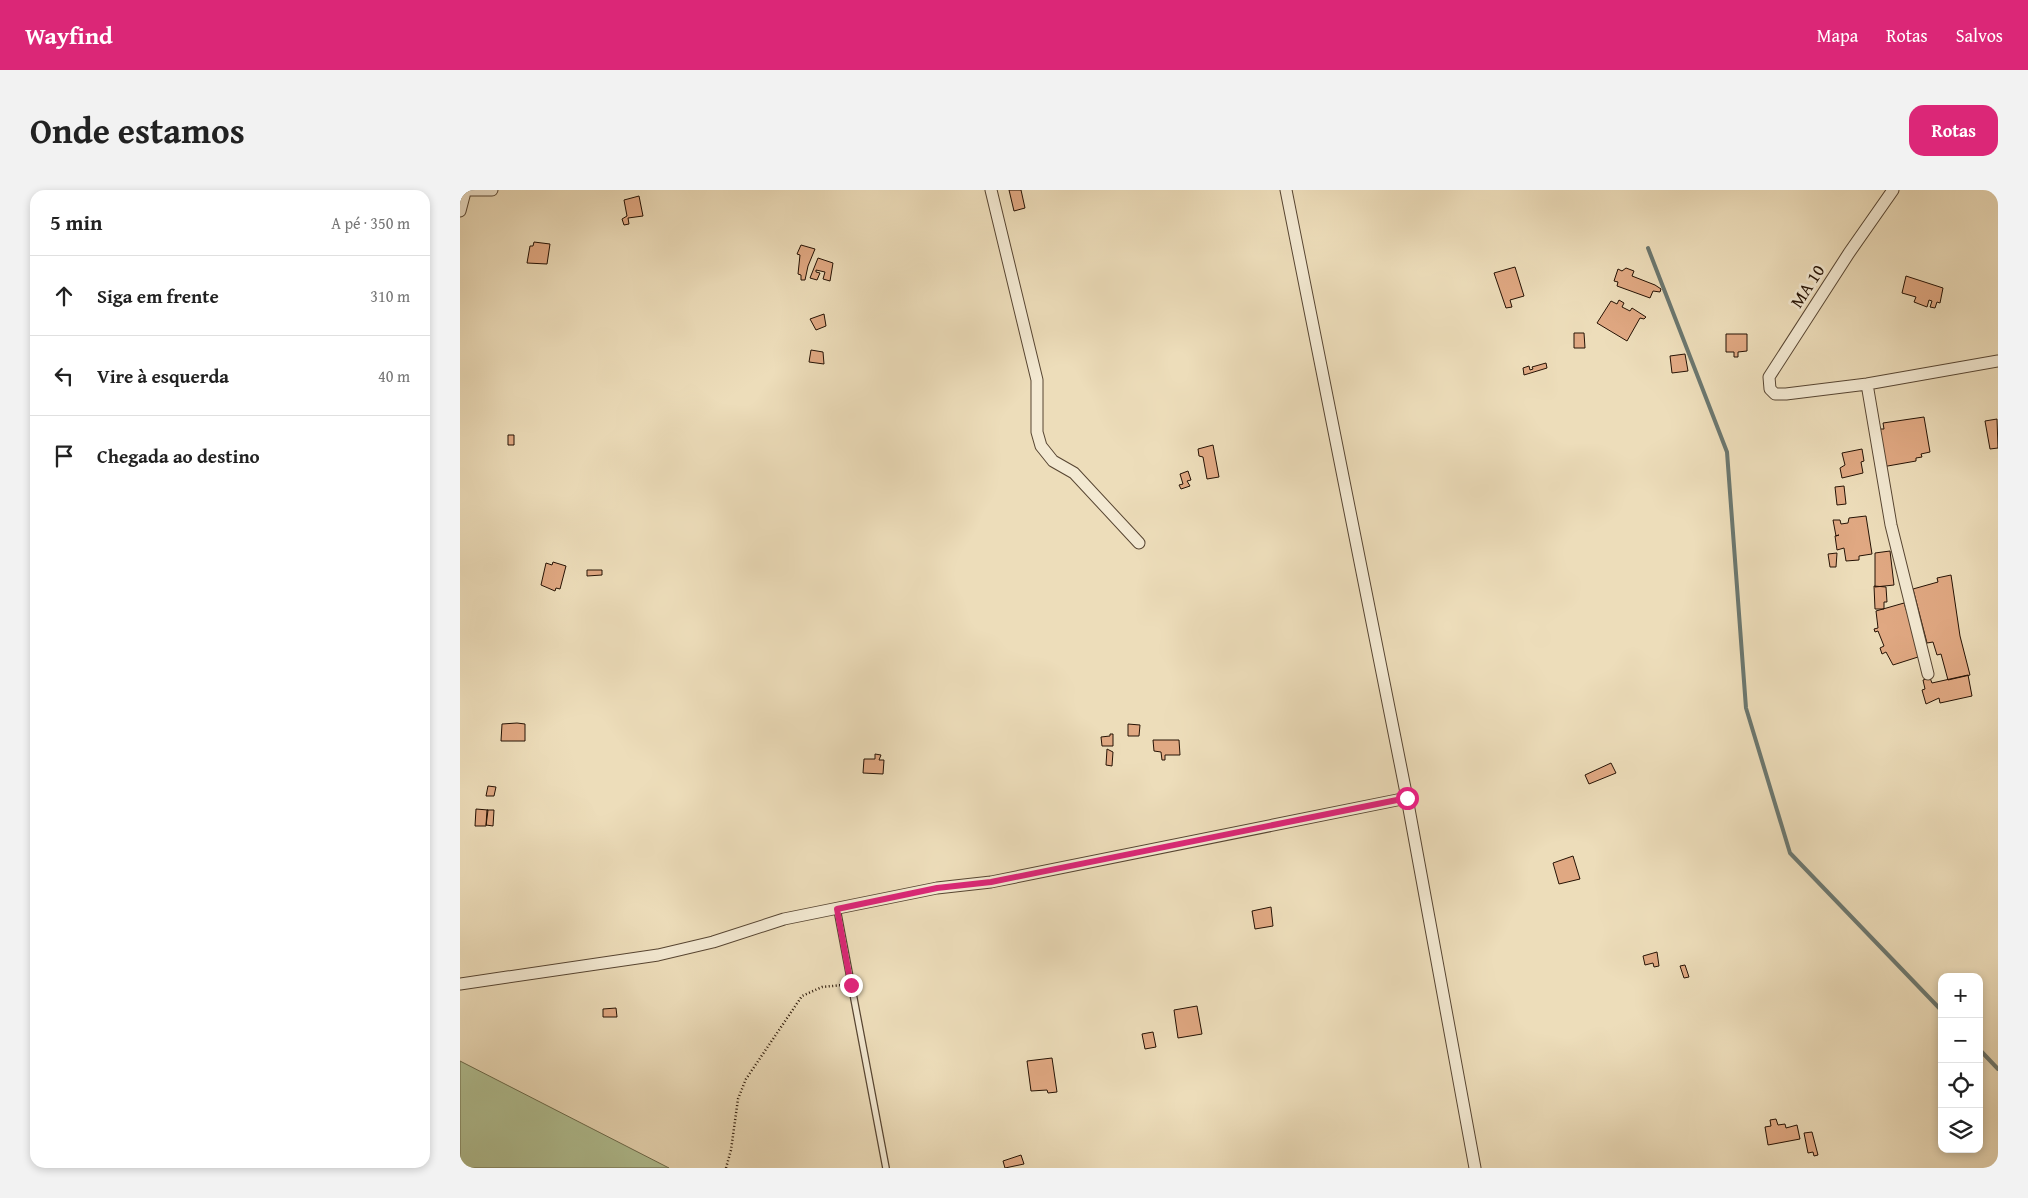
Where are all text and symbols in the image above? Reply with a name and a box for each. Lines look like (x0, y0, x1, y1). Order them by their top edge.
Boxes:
text: Wayfind (25, 18, 113, 53)
text: Mapa (1817, 22, 1858, 49)
text: Rotas (1886, 22, 1928, 49)
text: Salvos (1956, 22, 2003, 49)
text: Onde estamos (30, 105, 245, 156)
button: Rotas (1909, 105, 1998, 156)
text: 5 min (50, 207, 102, 238)
text: A pé · 350 m (331, 211, 410, 235)
street label: MA 10 (1783, 259, 1831, 313)
icon: ahead (50, 282, 78, 310)
text: Siga em frente (97, 282, 219, 310)
text: 310 m (370, 284, 410, 308)
icon: left (50, 362, 78, 390)
text: Vire à esquerda (97, 362, 229, 390)
text: 40 m (378, 364, 410, 388)
icon: arrive (50, 442, 78, 470)
text: Chegada ao destino (97, 442, 260, 470)
route start (1396, 787, 1419, 810)
map controls (1938, 973, 1983, 1153)
button: + (1938, 973, 1983, 1018)
route end (840, 974, 863, 997)
button: − (1938, 1018, 1983, 1063)
button: locate (1938, 1063, 1983, 1108)
button: layers (1938, 1108, 1983, 1153)

